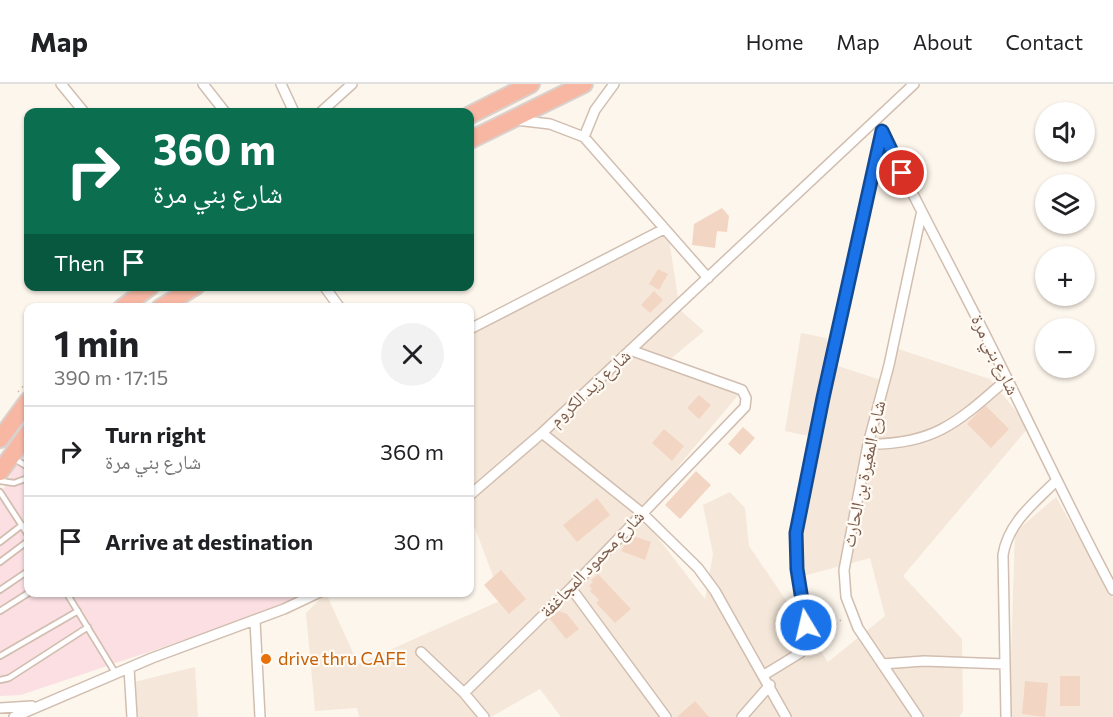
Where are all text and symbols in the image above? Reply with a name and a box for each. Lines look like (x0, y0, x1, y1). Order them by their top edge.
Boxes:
text: Map (30, 24, 88, 58)
text: Home (746, 29, 803, 54)
text: Map (836, 29, 880, 54)
text: About (913, 29, 972, 54)
text: Contact (1005, 29, 1083, 54)
map controls (1035, 102, 1095, 378)
button: sound (1035, 102, 1095, 162)
text: 360 m (153, 122, 276, 174)
icon: right (54, 132, 132, 210)
pin (876, 147, 927, 198)
icon: arrive (885, 156, 918, 189)
button: layers (1035, 174, 1095, 234)
text: شارع بني مرة (153, 176, 283, 209)
icon: arrive (117, 246, 150, 279)
button: + (1035, 246, 1095, 306)
text: Then (54, 249, 105, 276)
street label: شارع بني مرة (963, 311, 1025, 400)
button: − (1035, 318, 1095, 378)
text: 1 min (54, 320, 139, 364)
button: close (381, 323, 444, 386)
street label: شارع زيد الكروم (544, 344, 636, 432)
text: 390 m · 17:15 (54, 365, 168, 389)
street label: شارع المغيرة بن الحارث (837, 398, 890, 549)
text: Turn right (105, 421, 206, 448)
icon: right (54, 435, 87, 468)
text: 360 m (380, 438, 444, 465)
text: شارع بني مرة (105, 449, 201, 473)
street label: شارع محمود المجاغفة (534, 505, 649, 622)
icon: arrive (54, 525, 87, 558)
text: Arrive at destination (105, 528, 313, 555)
text: 30 m (394, 528, 444, 555)
position arrow (774, 593, 838, 657)
place label: drive thru CAFE (278, 647, 406, 669)
marker: drive thru CAFE (259, 652, 273, 666)

